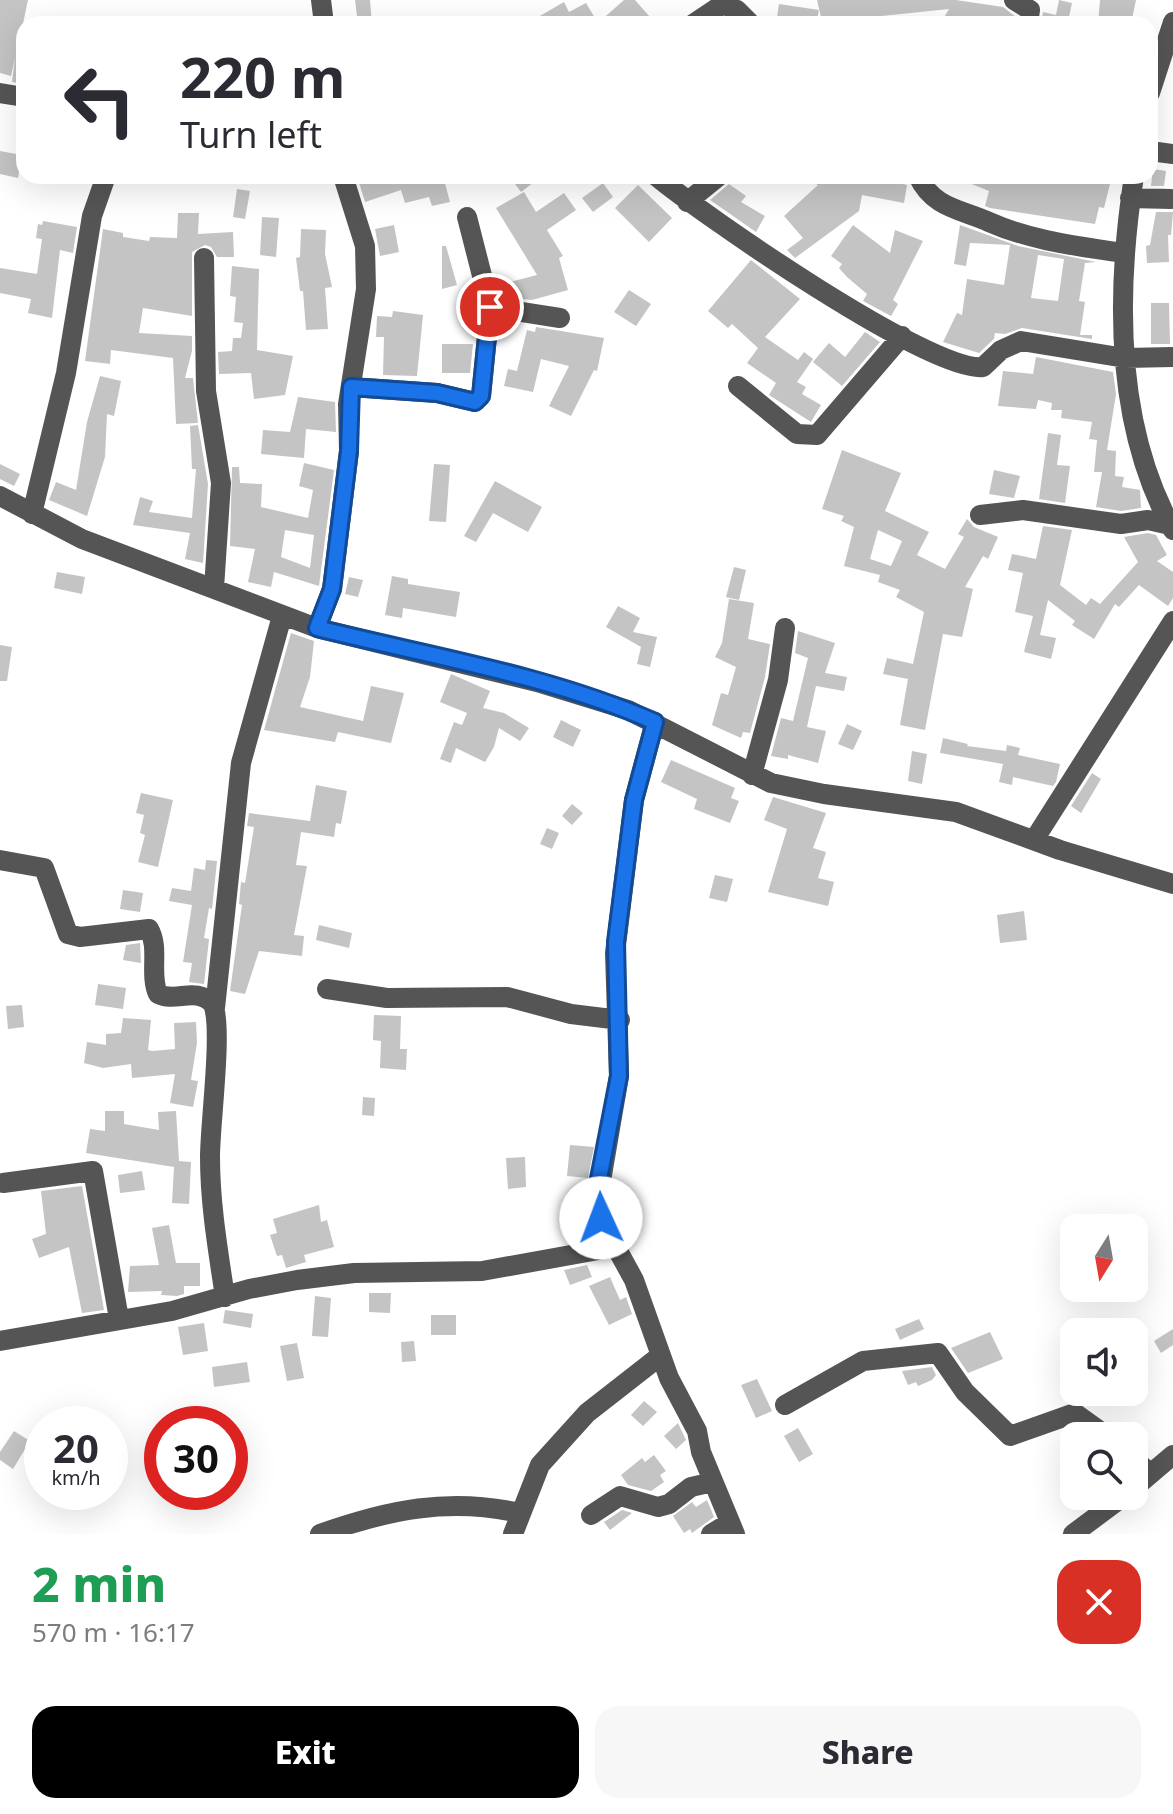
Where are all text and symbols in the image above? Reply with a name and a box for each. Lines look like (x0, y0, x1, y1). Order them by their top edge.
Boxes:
text: 220 m (180, 38, 345, 114)
icon: left (48, 48, 152, 152)
text: Turn left (180, 110, 322, 159)
pin (456, 273, 524, 341)
icon: arrive (468, 285, 512, 329)
position arrow (559, 1176, 643, 1260)
north arrow (1060, 1214, 1148, 1302)
map controls (1060, 1214, 1148, 1510)
button: sound (1060, 1318, 1148, 1406)
speed limit sign: 30 (144, 1406, 248, 1510)
text: 20 (53, 1420, 99, 1475)
button: search (1060, 1422, 1148, 1510)
text: km/h (51, 1464, 101, 1491)
text: 2 min (32, 1551, 166, 1616)
button: close (1057, 1560, 1141, 1644)
text: 570 m · 16:17 (32, 1614, 195, 1650)
button: Exit (32, 1706, 579, 1798)
button: Share (595, 1706, 1141, 1798)

